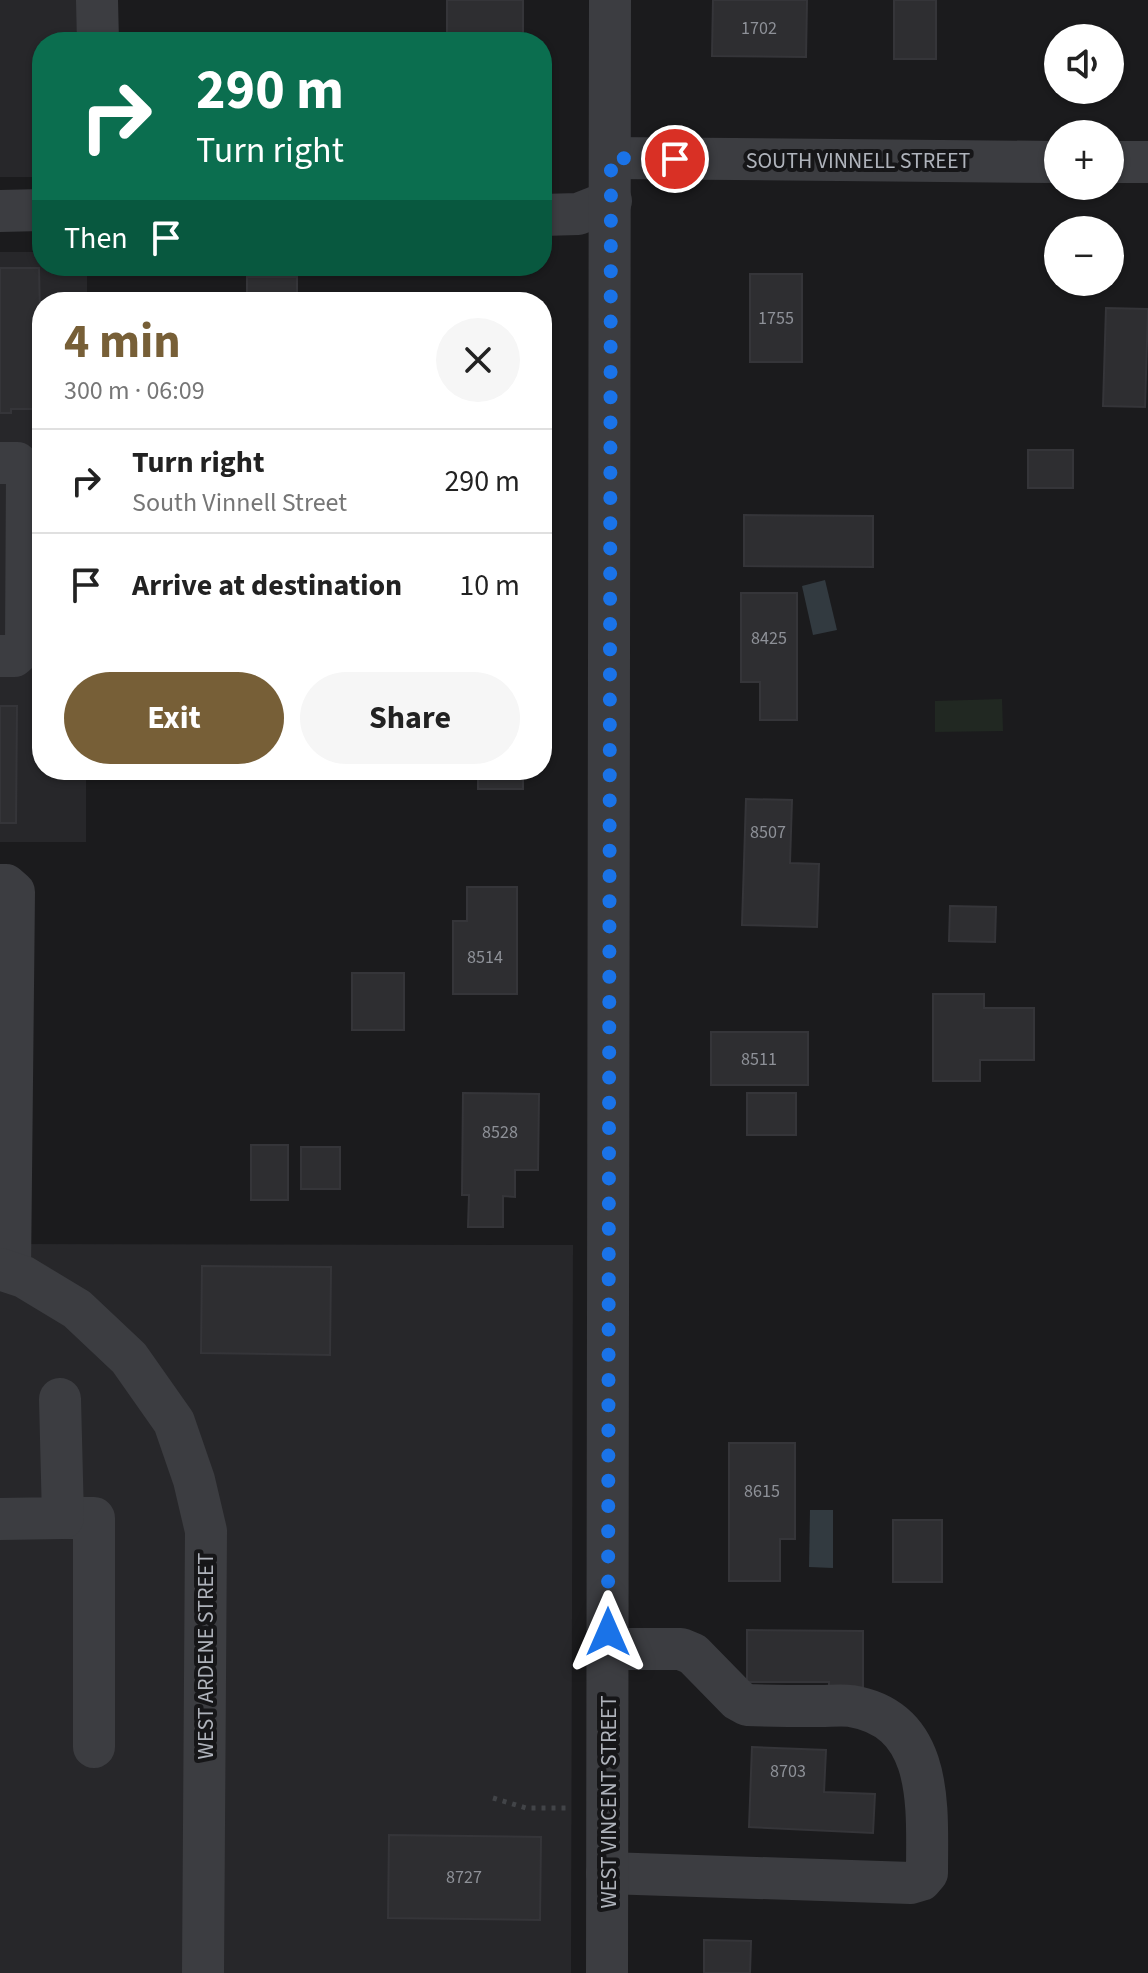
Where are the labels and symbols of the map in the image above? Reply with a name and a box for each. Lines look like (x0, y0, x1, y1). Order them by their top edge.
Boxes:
house number: 1702 (741, 16, 777, 41)
pin (641, 125, 709, 193)
street label: SOUTH VINNELL STREET (746, 145, 971, 177)
house number: 1755 (758, 306, 794, 331)
house number: 8425 (751, 626, 787, 651)
house number: 8507 (750, 820, 786, 845)
house number: 8514 (467, 945, 503, 970)
house number: 8511 (741, 1047, 777, 1072)
house number: 8528 (482, 1120, 518, 1145)
house number: 8615 (744, 1479, 780, 1504)
street label: WEST ARDENE STREET (190, 1552, 222, 1759)
position arrow (566, 1590, 650, 1674)
street label: WEST VINCENT STREET (593, 1695, 625, 1908)
house number: 8703 (770, 1759, 806, 1784)
house number: 8727 (446, 1865, 482, 1890)

